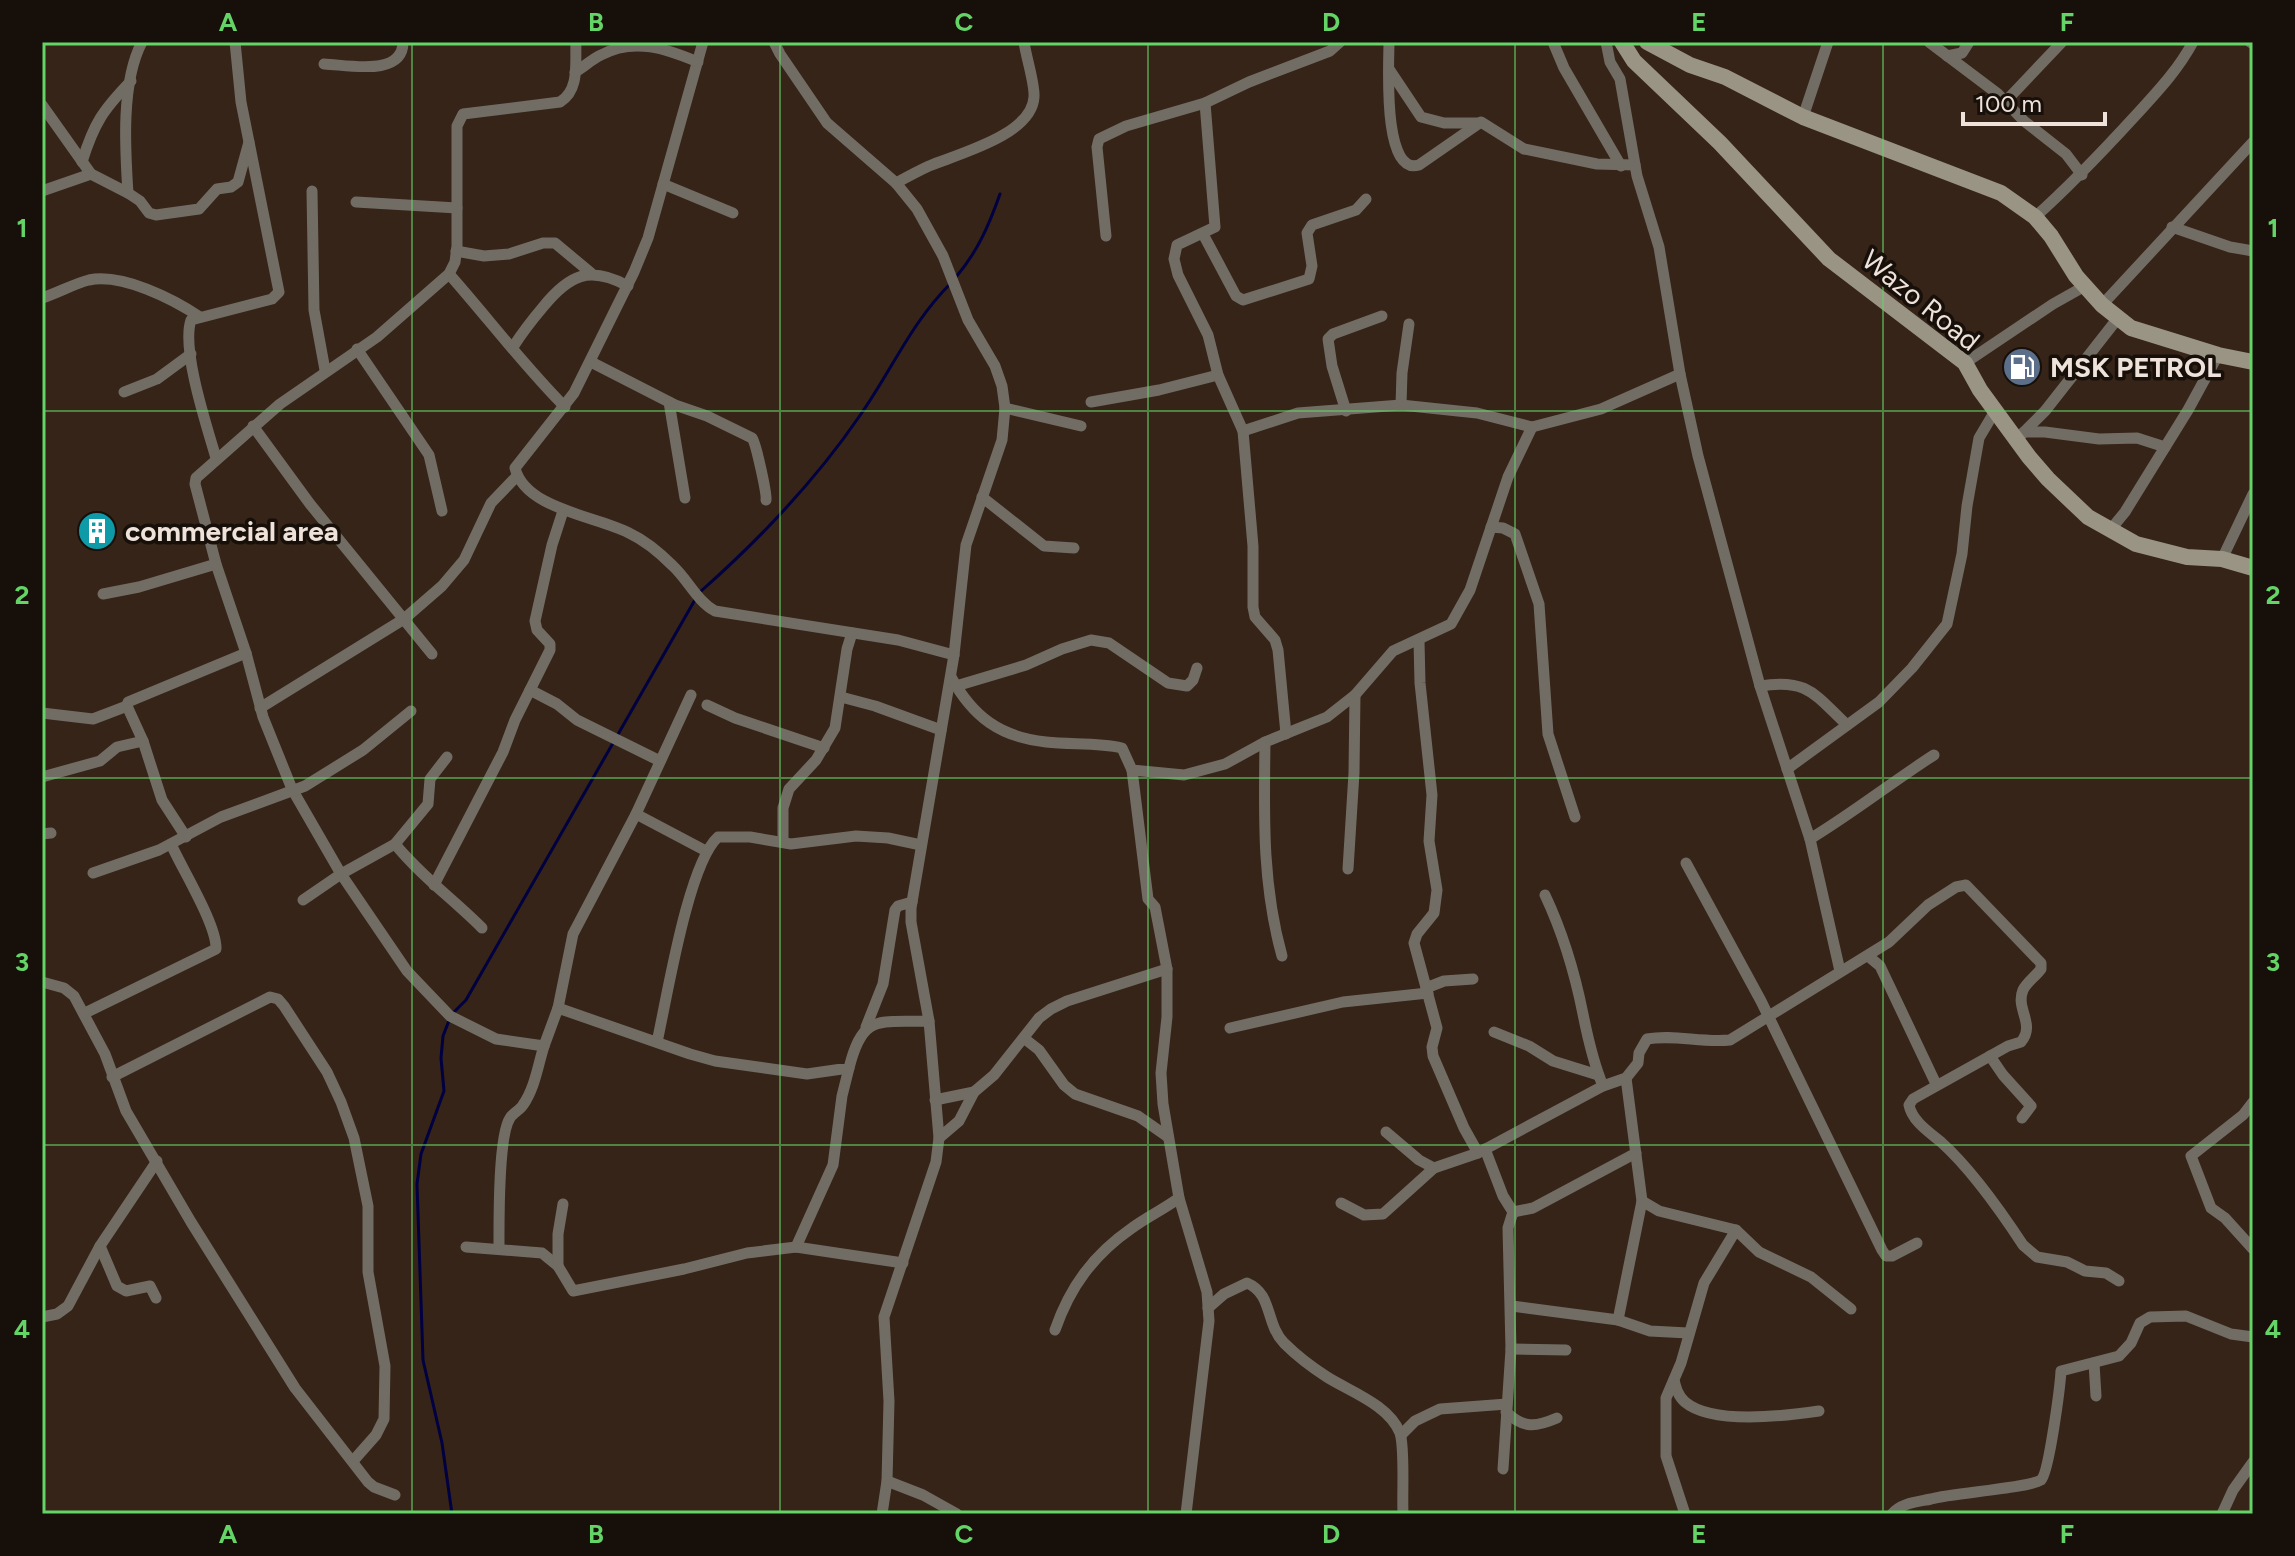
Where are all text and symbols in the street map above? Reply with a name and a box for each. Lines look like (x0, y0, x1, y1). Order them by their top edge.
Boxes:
text: A (219, 6, 238, 38)
text: B (588, 6, 604, 38)
text: C (955, 6, 974, 38)
text: D (1322, 6, 1340, 38)
text: E (1691, 6, 1707, 38)
text: F (2060, 6, 2074, 38)
scale bar (1963, 76, 2105, 126)
text: 100 m (1975, 89, 2042, 118)
text: 1 (17, 212, 27, 244)
text: 1 (2268, 212, 2278, 244)
street label: Wazo Road (1855, 242, 1987, 358)
fuel station icon: MSK PETROL (2001, 346, 2043, 388)
place label: MSK PETROL (2050, 350, 2221, 384)
building icon: commercial area (76, 510, 118, 552)
place label: commercial area (125, 514, 339, 548)
text: 2 (14, 579, 30, 611)
text: 2 (2265, 579, 2281, 611)
text: 3 (15, 946, 29, 978)
text: 3 (2266, 946, 2280, 978)
text: 4 (14, 1313, 30, 1345)
text: 4 (2265, 1313, 2281, 1345)
text: A (219, 1518, 238, 1550)
text: B (588, 1518, 604, 1550)
text: C (955, 1518, 974, 1550)
text: D (1322, 1518, 1340, 1550)
text: E (1691, 1518, 1707, 1550)
text: F (2060, 1518, 2074, 1550)

